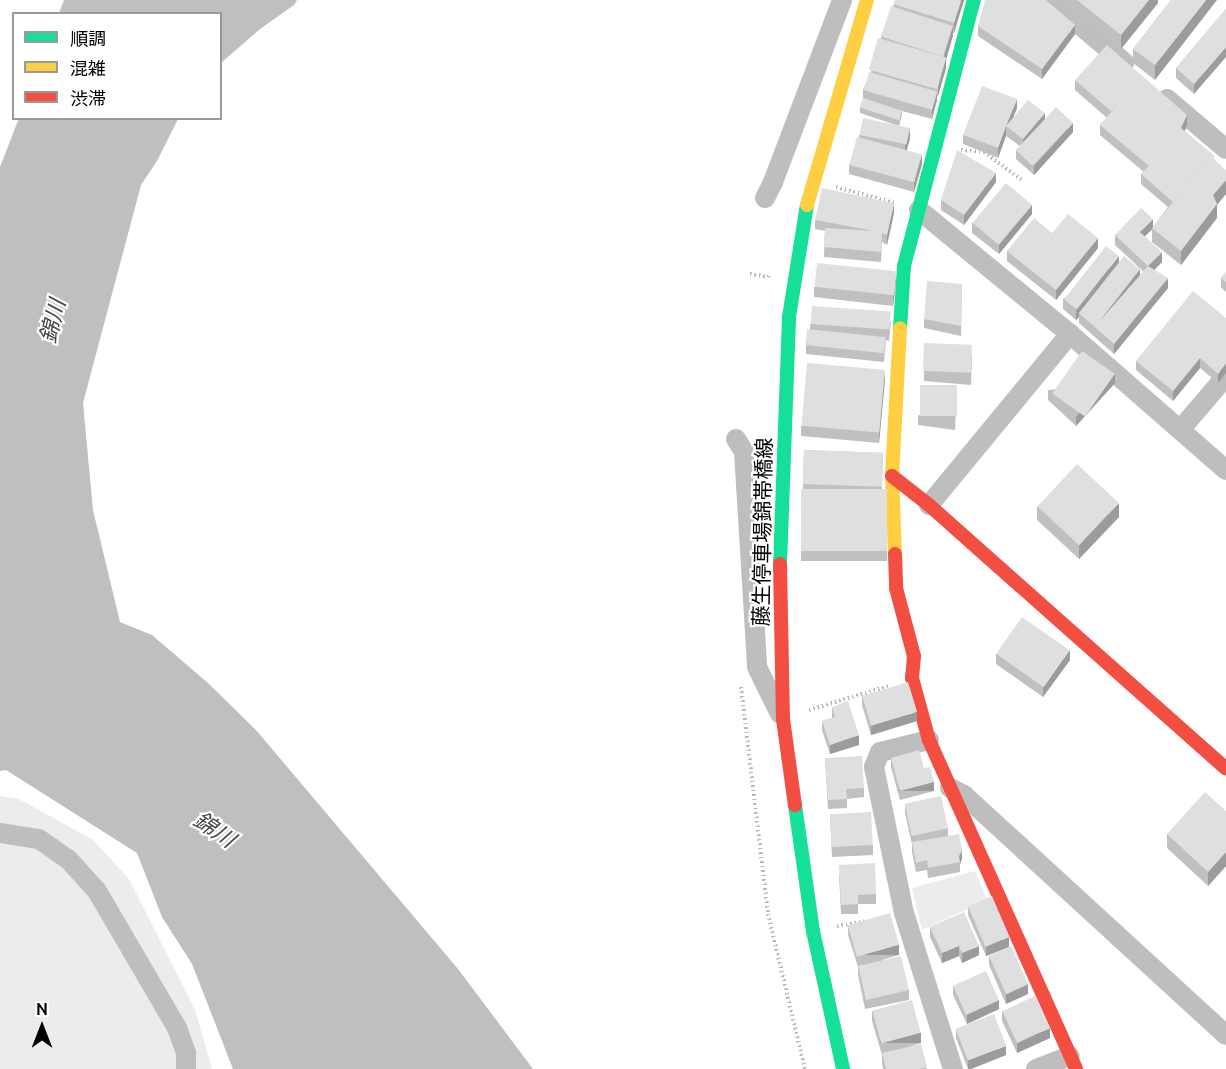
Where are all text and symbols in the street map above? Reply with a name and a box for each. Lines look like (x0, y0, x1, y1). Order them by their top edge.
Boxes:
legend (12, 12, 222, 120)
text: 順調 (70, 28, 106, 48)
text: 混雑 (70, 58, 106, 78)
text: 渋滞 (70, 88, 106, 108)
water label: 錦川 (34, 296, 70, 346)
street label: 藤生停車場錦帯橋線 (748, 437, 776, 627)
water label: 錦川 (189, 806, 241, 852)
north arrow (12, 997, 72, 1057)
text: N (36, 1000, 48, 1018)

